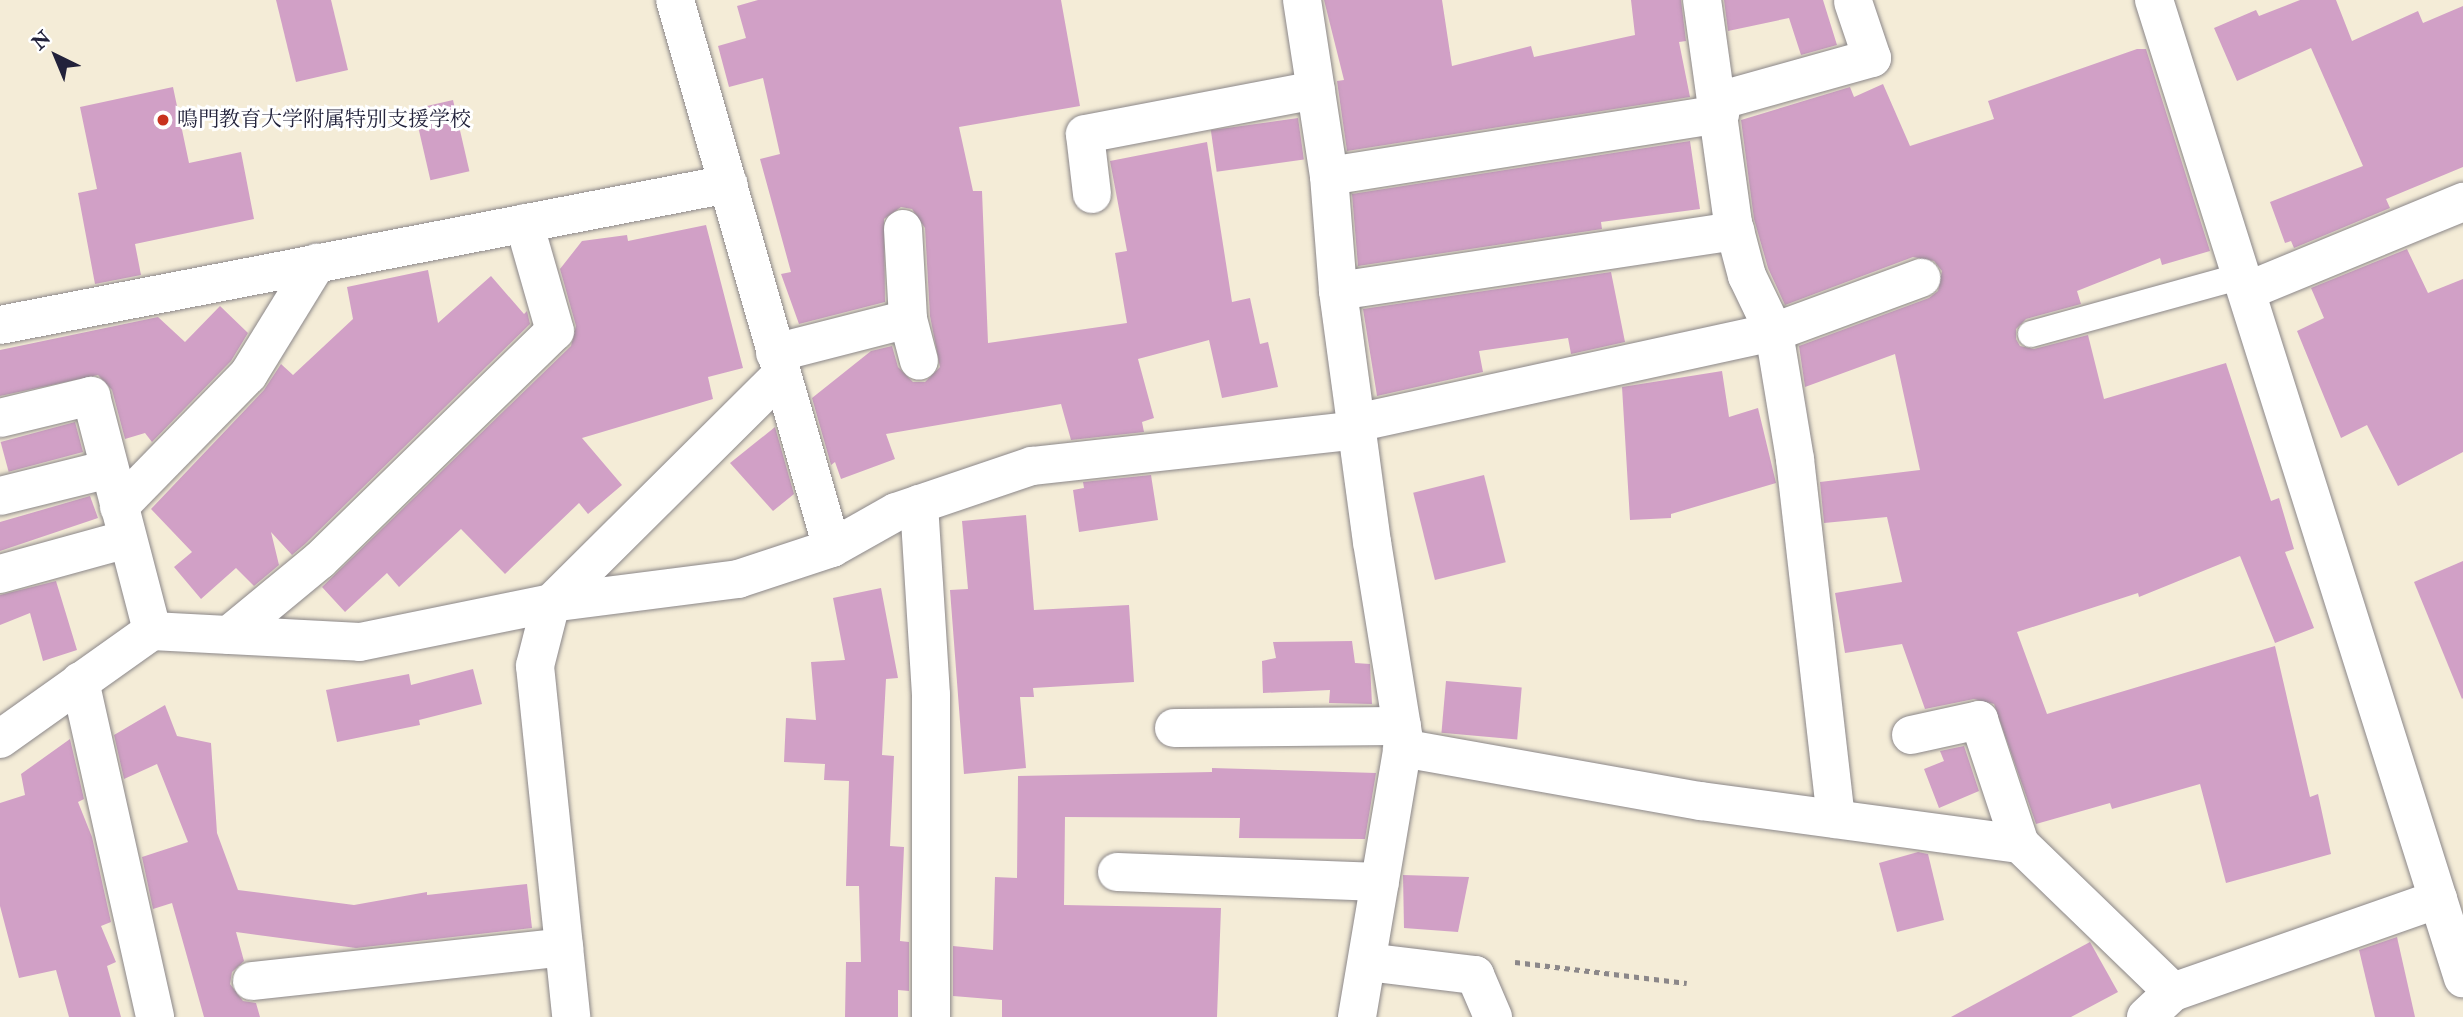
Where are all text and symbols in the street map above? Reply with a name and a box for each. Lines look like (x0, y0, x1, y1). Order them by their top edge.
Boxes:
north arrow (21, 21, 91, 91)
text: N (27, 26, 56, 55)
place label: 鳴門教育大学附属特別支援学校 (177, 107, 471, 133)
marker: 鳴門教育大学附属特別支援学校 (155, 112, 171, 128)

